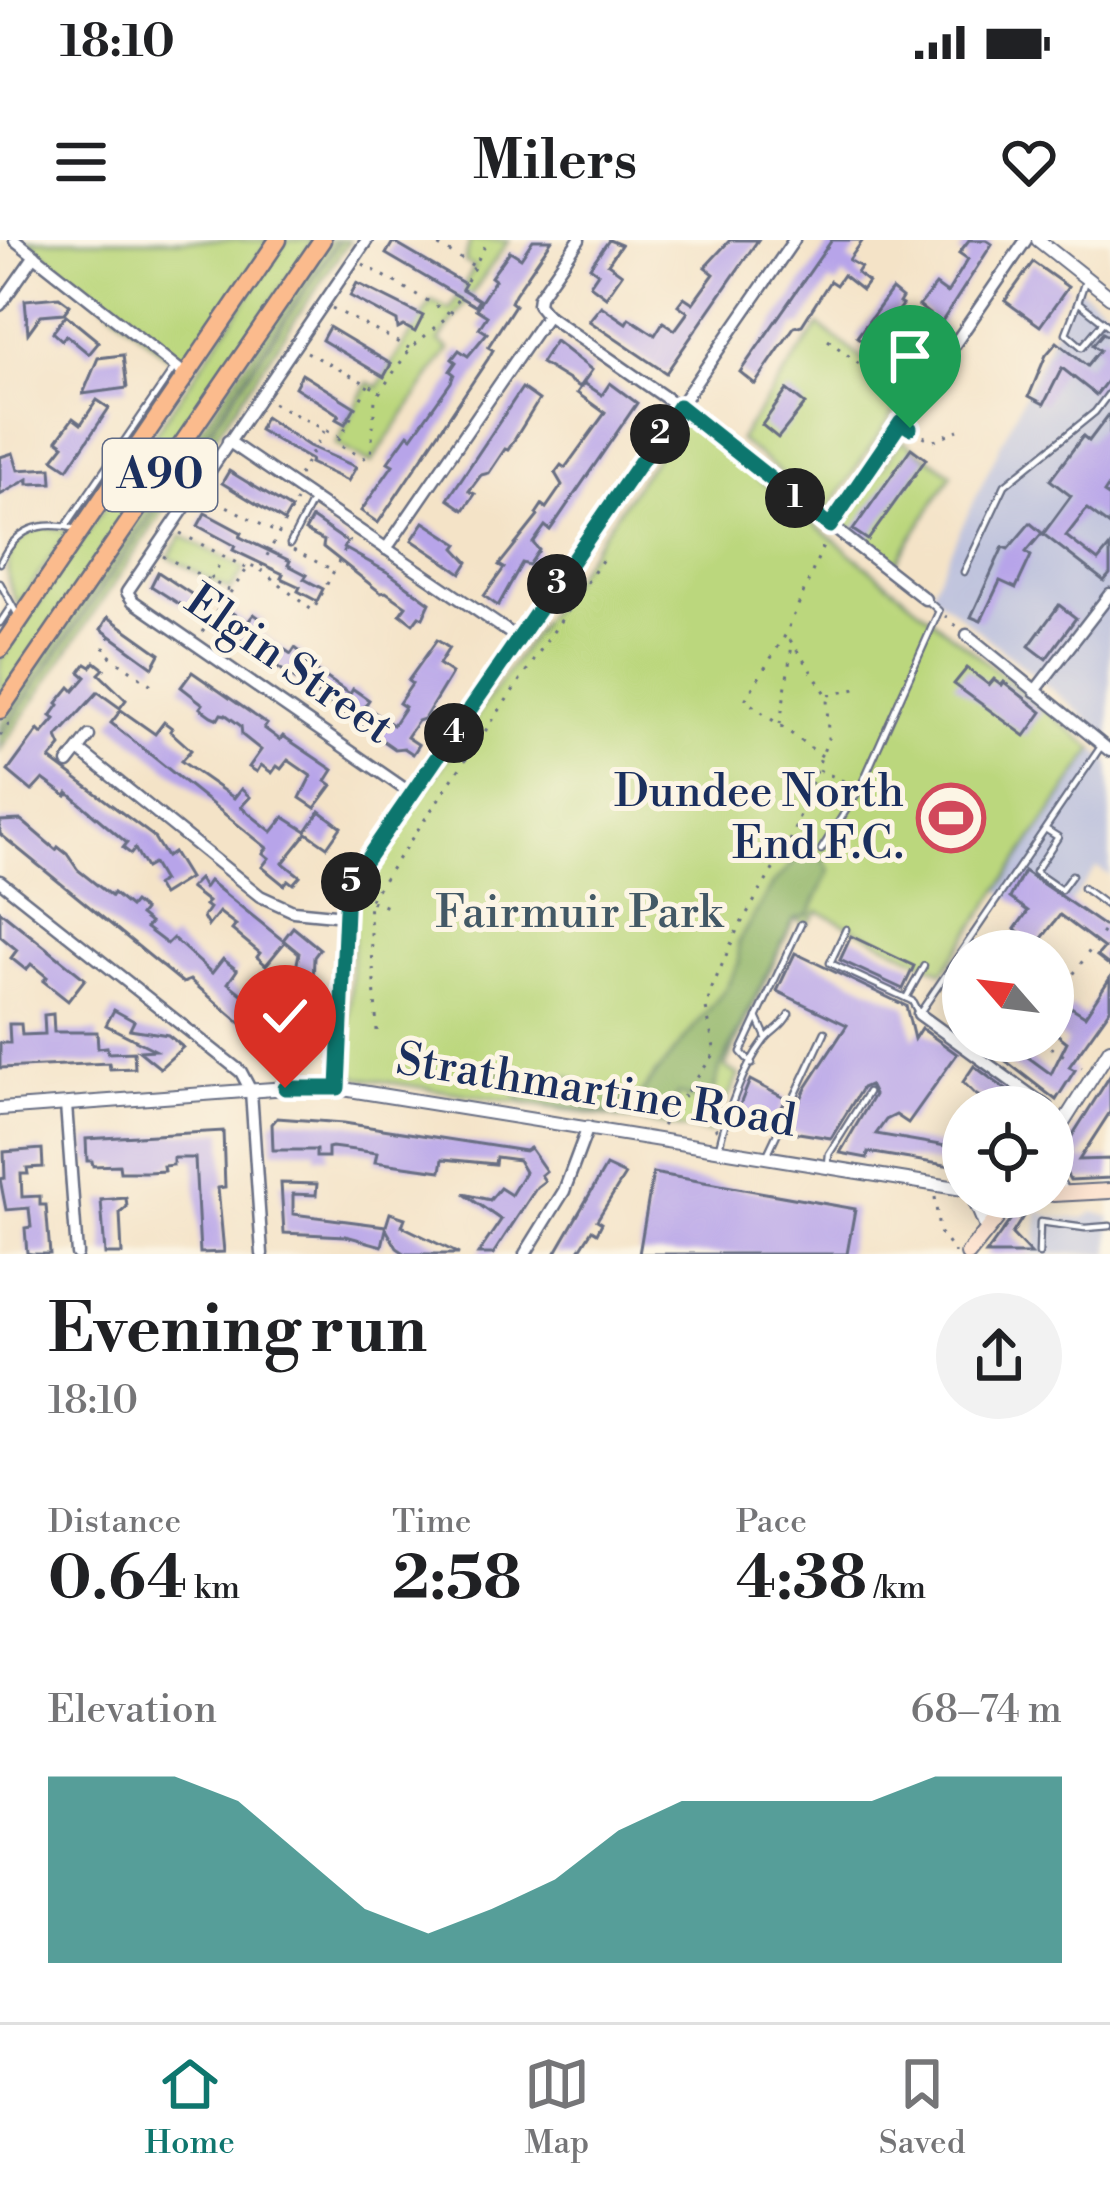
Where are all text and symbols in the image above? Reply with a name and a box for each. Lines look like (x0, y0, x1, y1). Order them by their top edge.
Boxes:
text: 18:10 (60, 14, 175, 71)
text: Milers (473, 128, 637, 196)
icon: menu (48, 129, 114, 195)
icon: heart (996, 129, 1062, 195)
pin (859, 305, 961, 428)
icon: arrive (877, 323, 943, 389)
pin: 2 (630, 404, 690, 464)
text: 2 (650, 413, 670, 454)
road number: A90 (103, 439, 217, 511)
pin: 1 (765, 468, 825, 528)
text: 1 (787, 477, 803, 518)
pin: 3 (527, 554, 587, 614)
text: 3 (547, 563, 567, 604)
street label: Elgin Street (174, 573, 404, 757)
pin: 4 (424, 703, 484, 763)
text: 4 (443, 712, 465, 753)
place label: Dundee North End F.C. (614, 764, 904, 873)
sports icon: Dundee North End F.C. (916, 783, 986, 853)
pin: 5 (321, 852, 381, 912)
text: 5 (341, 861, 361, 902)
park label: Fairmuir Park (436, 885, 725, 942)
north arrow (942, 930, 1074, 1062)
map controls (942, 930, 1074, 1218)
pin (234, 965, 336, 1088)
icon: check (252, 983, 318, 1049)
street label: Strathmartine Road (392, 1031, 800, 1151)
button: locate (942, 1086, 1074, 1218)
text: Evening run (48, 1290, 427, 1373)
button: share (936, 1293, 1062, 1419)
text: 18:10 (48, 1377, 138, 1426)
text: Distance (48, 1502, 181, 1543)
text: Time (392, 1502, 471, 1543)
text: Pace (736, 1502, 807, 1543)
text: 0.64 (48, 1543, 187, 1618)
text: 2:58 (392, 1543, 521, 1618)
text: 4:38 (736, 1543, 867, 1618)
text: km (187, 1568, 240, 1609)
text: /km (867, 1568, 926, 1609)
text: Elevation (48, 1686, 217, 1735)
text: 68–74 m (911, 1686, 1062, 1735)
tab: Home (144, 2051, 235, 2164)
tab: Map (524, 2051, 590, 2164)
tab: Saved (879, 2051, 966, 2164)

